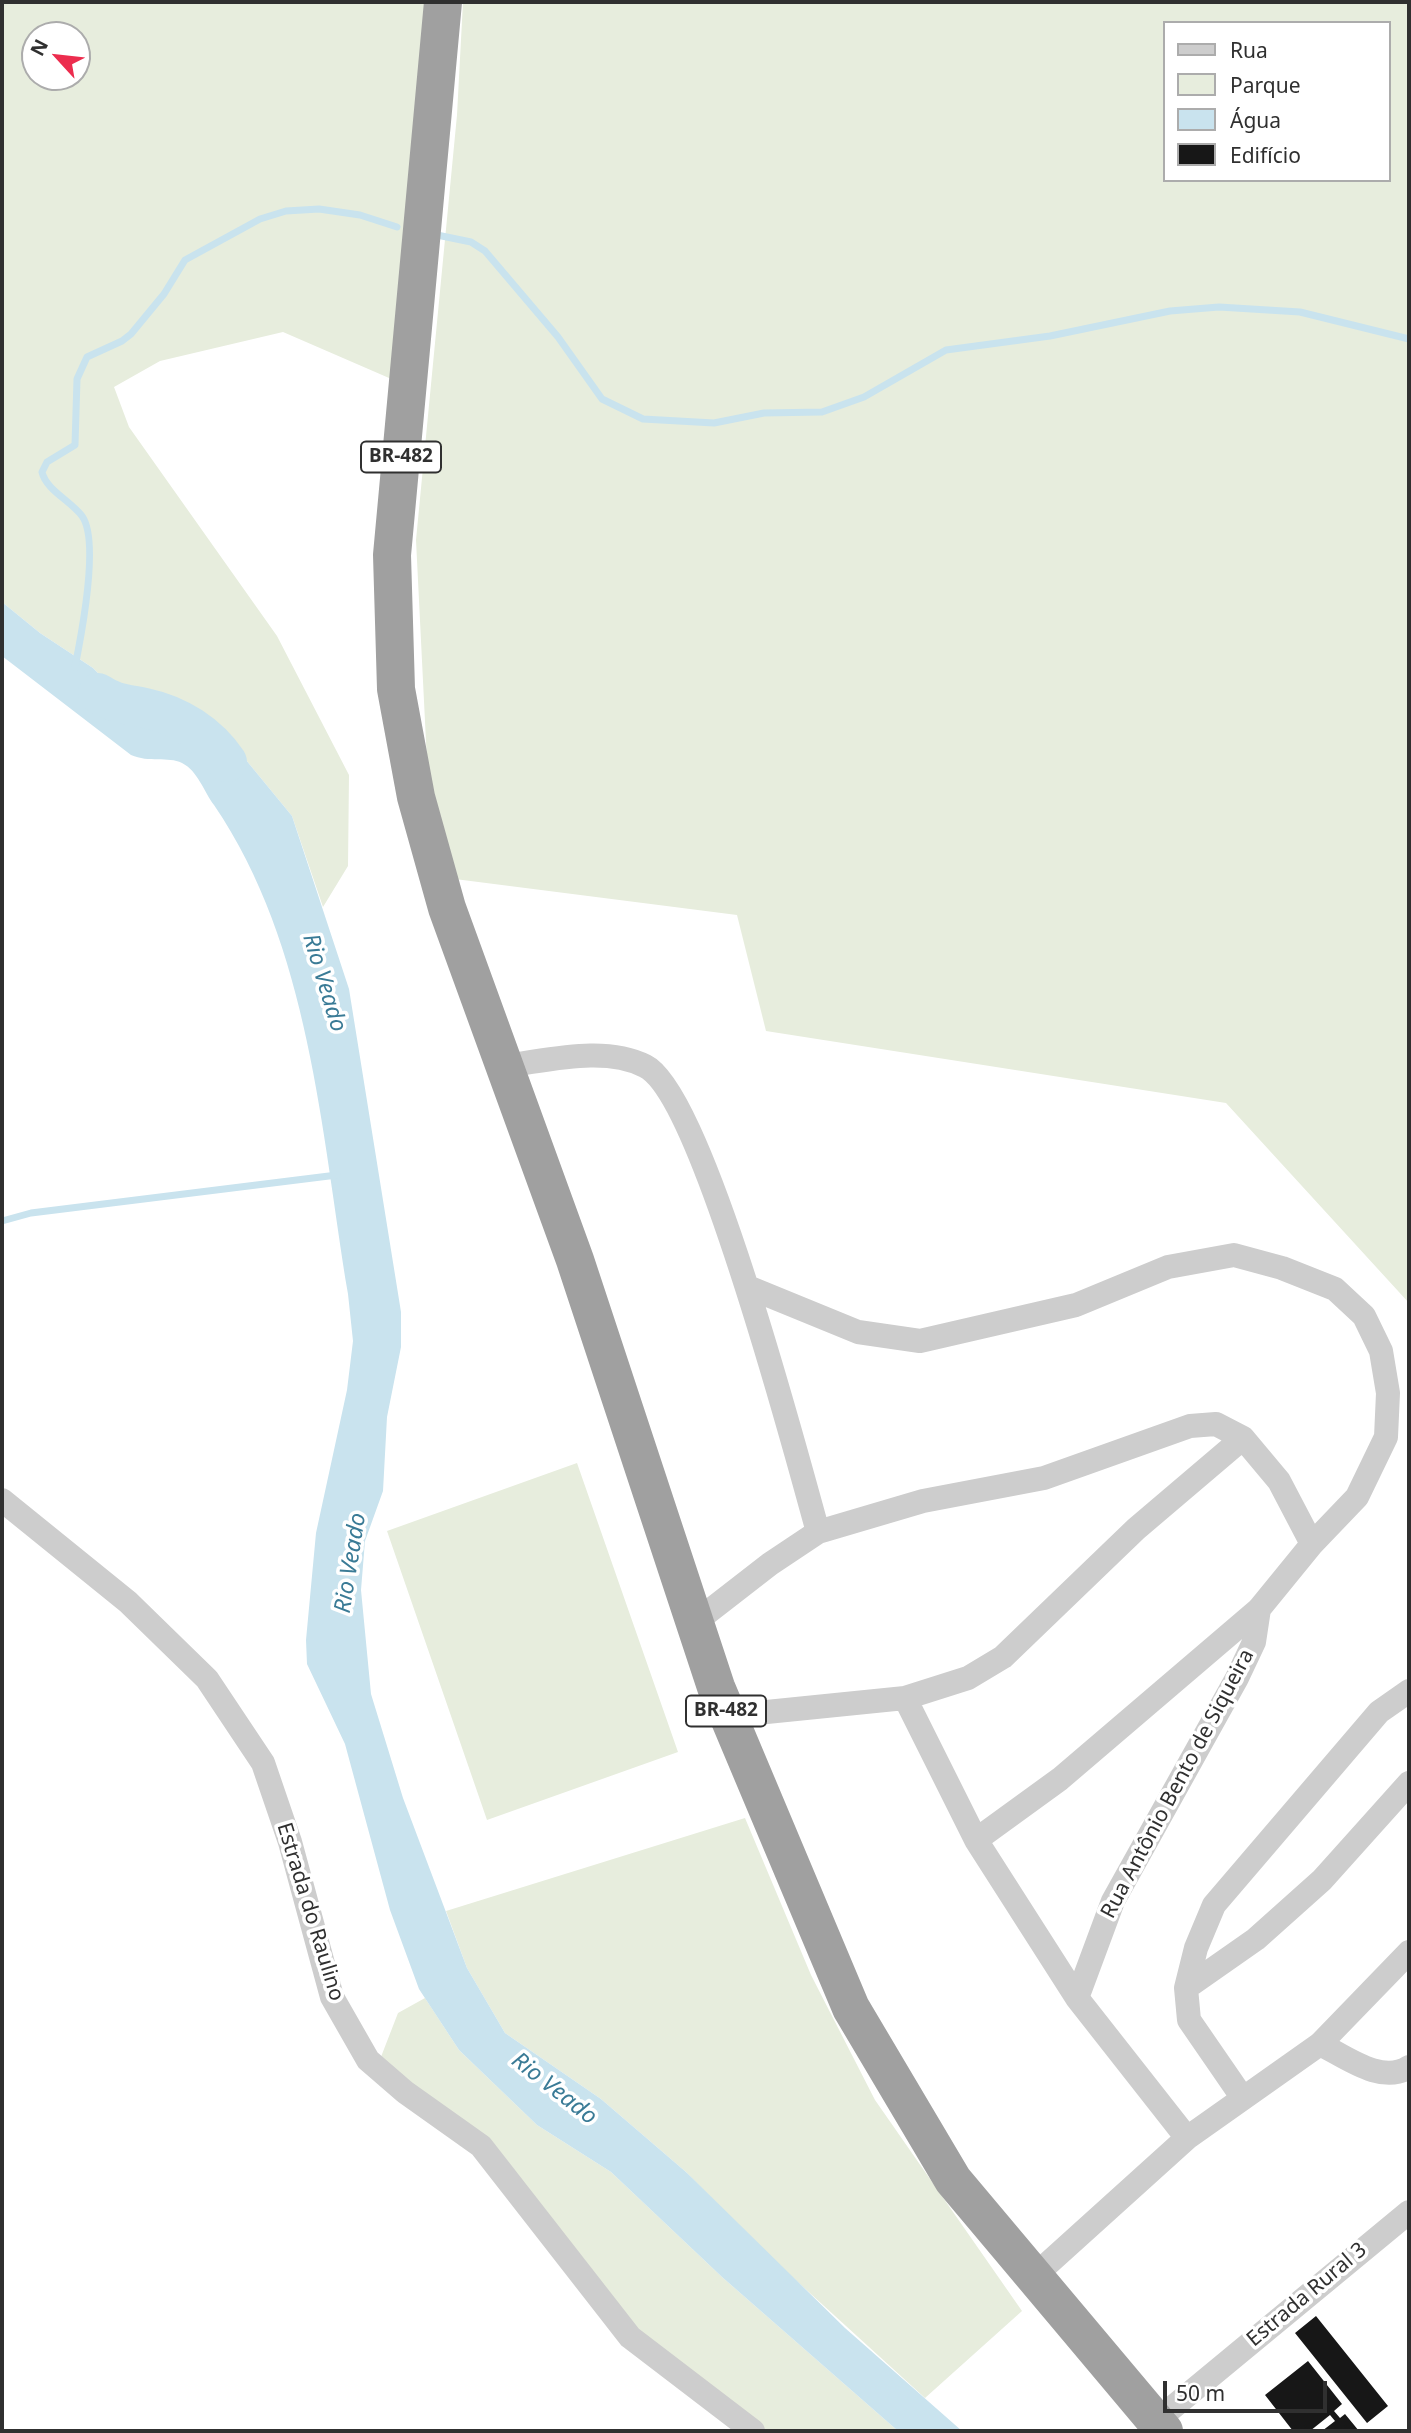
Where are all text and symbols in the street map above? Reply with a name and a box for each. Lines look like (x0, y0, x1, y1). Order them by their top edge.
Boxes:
north arrow (21, 21, 91, 91)
legend (1162, 21, 1390, 182)
text: N (24, 35, 54, 60)
text: Rua (1230, 36, 1268, 64)
text: Parque (1230, 71, 1300, 99)
text: Água (1230, 106, 1281, 134)
text: Edifício (1230, 141, 1301, 169)
road number: BR-482 (361, 442, 441, 472)
water label: Rio Veado (296, 931, 352, 1035)
water label: Rio Veado (329, 1511, 373, 1615)
street label: Rua Antônio Bento de Siqueira (1096, 1645, 1260, 1923)
road number: BR-482 (686, 1695, 766, 1726)
street label: Estrada do Raulino (271, 1820, 349, 2004)
water label: Rio Veado (506, 2047, 602, 2131)
street label: Estrada Rural 3 (1242, 2238, 1372, 2352)
scale bar (1166, 2366, 1330, 2410)
text: 50 m (1176, 2379, 1225, 2407)

